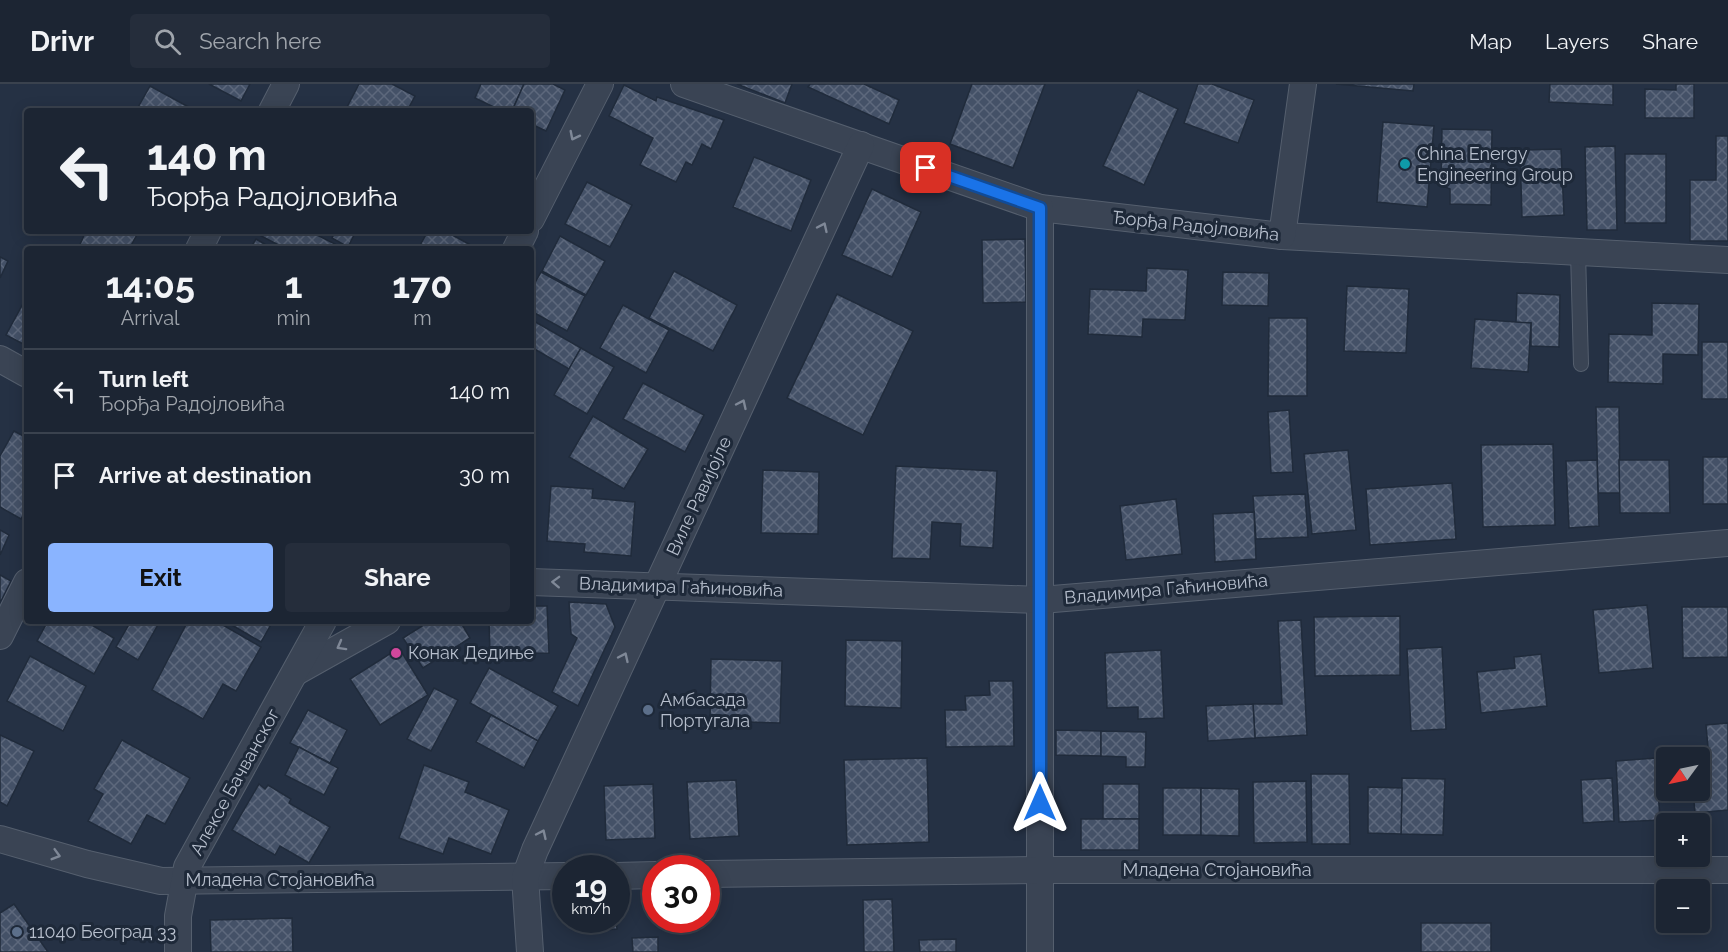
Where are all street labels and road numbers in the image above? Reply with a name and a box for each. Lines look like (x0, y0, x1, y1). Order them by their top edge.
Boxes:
street label: Ђорђа Радојловића (1112, 206, 1280, 245)
street label: Виле Равијојле (662, 433, 735, 559)
street label: Владимира Гаћиновића (1063, 569, 1269, 608)
street label: Владимира Гаћиновића (579, 572, 783, 601)
street label: Алексе Бачванског (186, 705, 284, 859)
street label: Младена Стојановића (1122, 859, 1312, 880)
street label: Младена Стојановића (185, 869, 375, 890)

